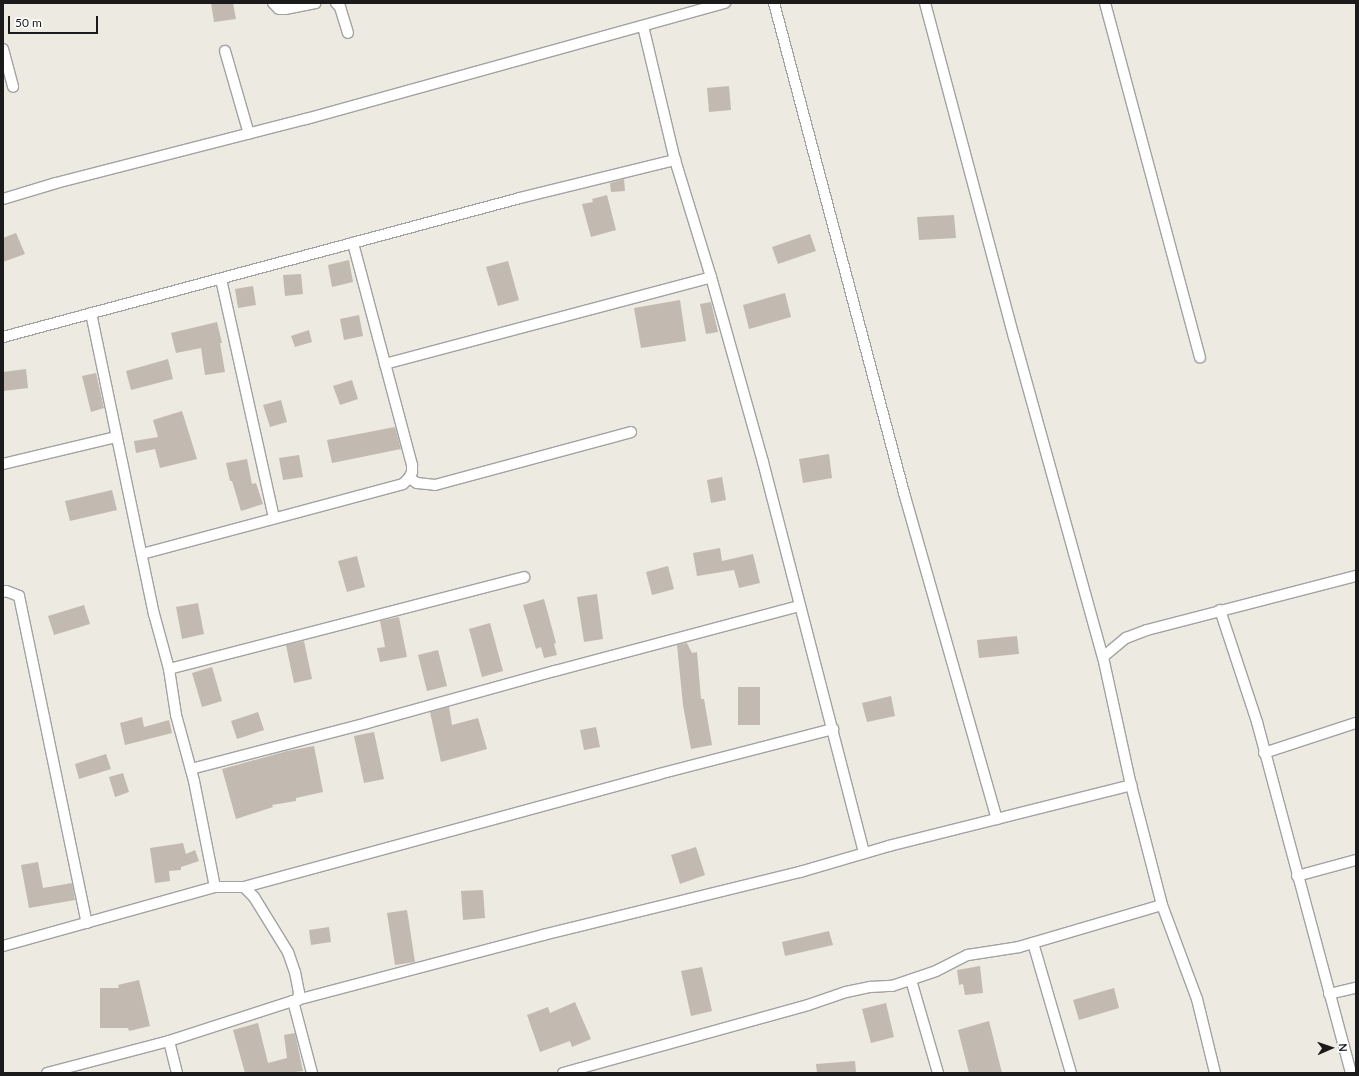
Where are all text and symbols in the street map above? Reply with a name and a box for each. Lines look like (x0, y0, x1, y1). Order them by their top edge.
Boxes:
scale bar (10, 8, 100, 34)
text: 50 m (15, 15, 42, 30)
north arrow (1311, 1028, 1351, 1068)
text: N (1337, 1043, 1350, 1052)

